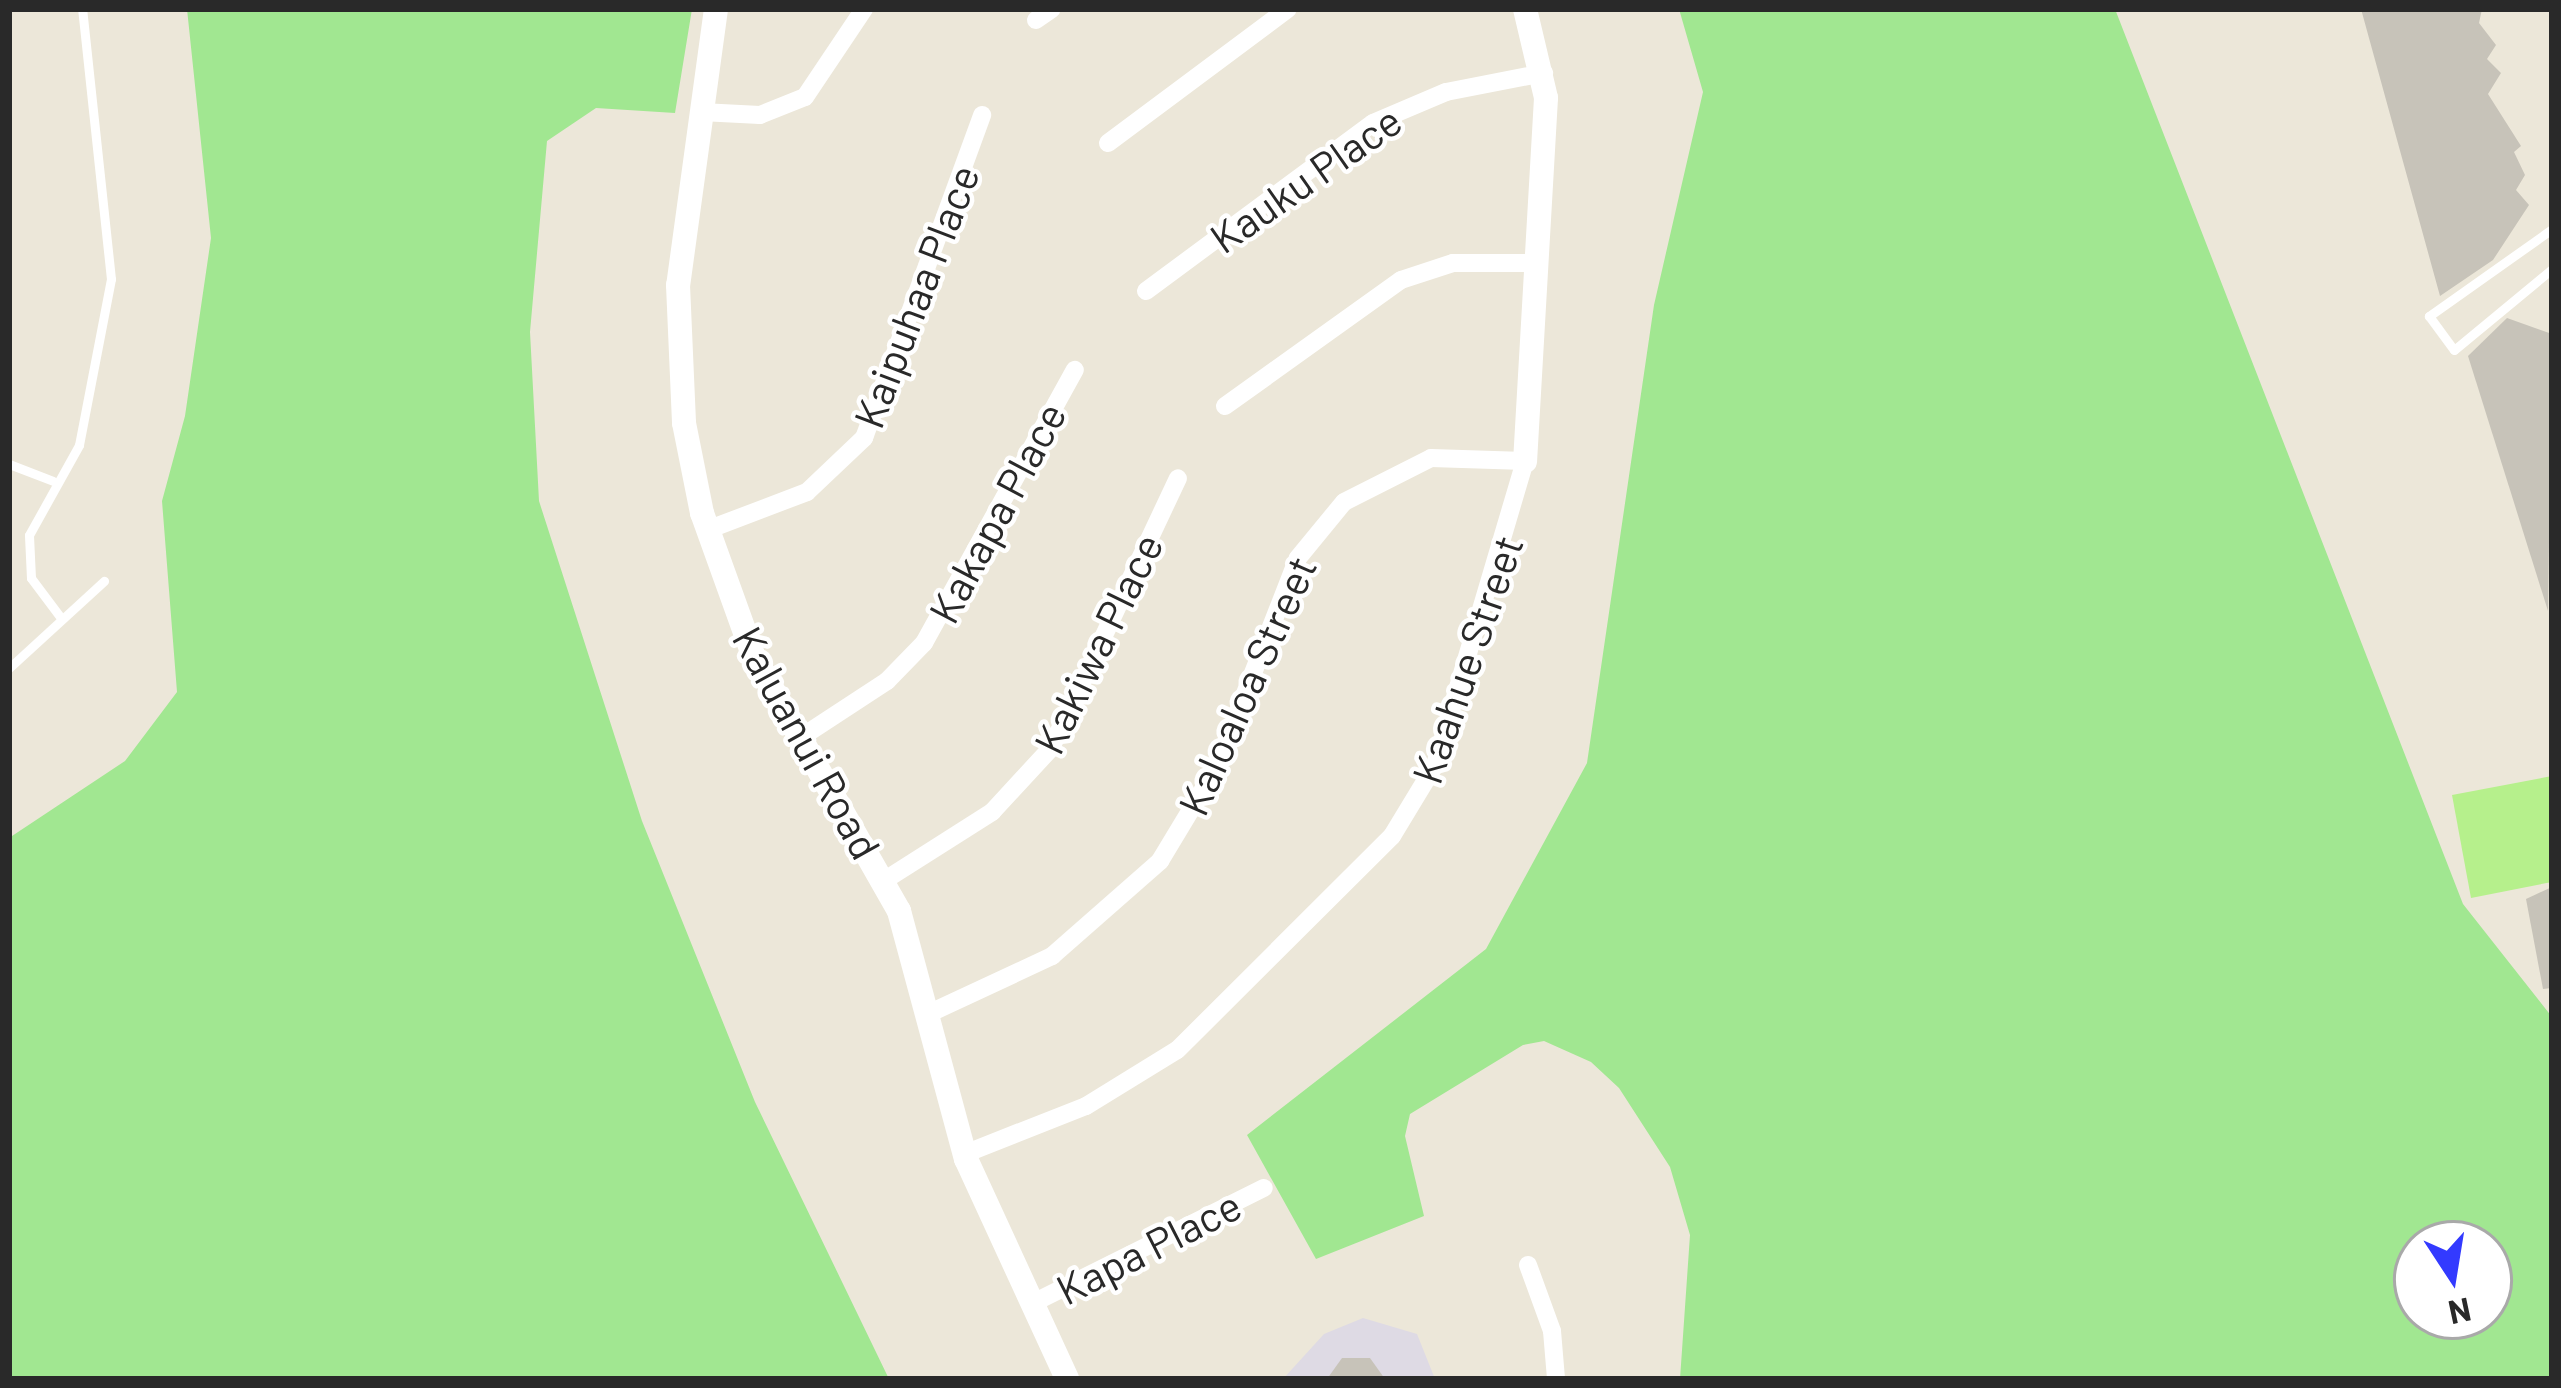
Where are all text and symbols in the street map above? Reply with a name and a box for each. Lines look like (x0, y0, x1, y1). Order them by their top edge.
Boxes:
street label: Kauku Place (1200, 94, 1410, 262)
street label: Kaipuhaa Place (842, 157, 988, 435)
street label: Kakapa Place (917, 393, 1075, 631)
street label: Kakiwa Place (1022, 525, 1172, 761)
street label: Kaahue Street (1400, 528, 1532, 790)
street label: Kaloaloa Street (1166, 548, 1326, 822)
street label: Kaluanui Road (723, 617, 893, 867)
street label: Kapa Place (1047, 1178, 1249, 1314)
north arrow (2393, 1220, 2513, 1340)
text: N (2445, 1290, 2475, 1334)

